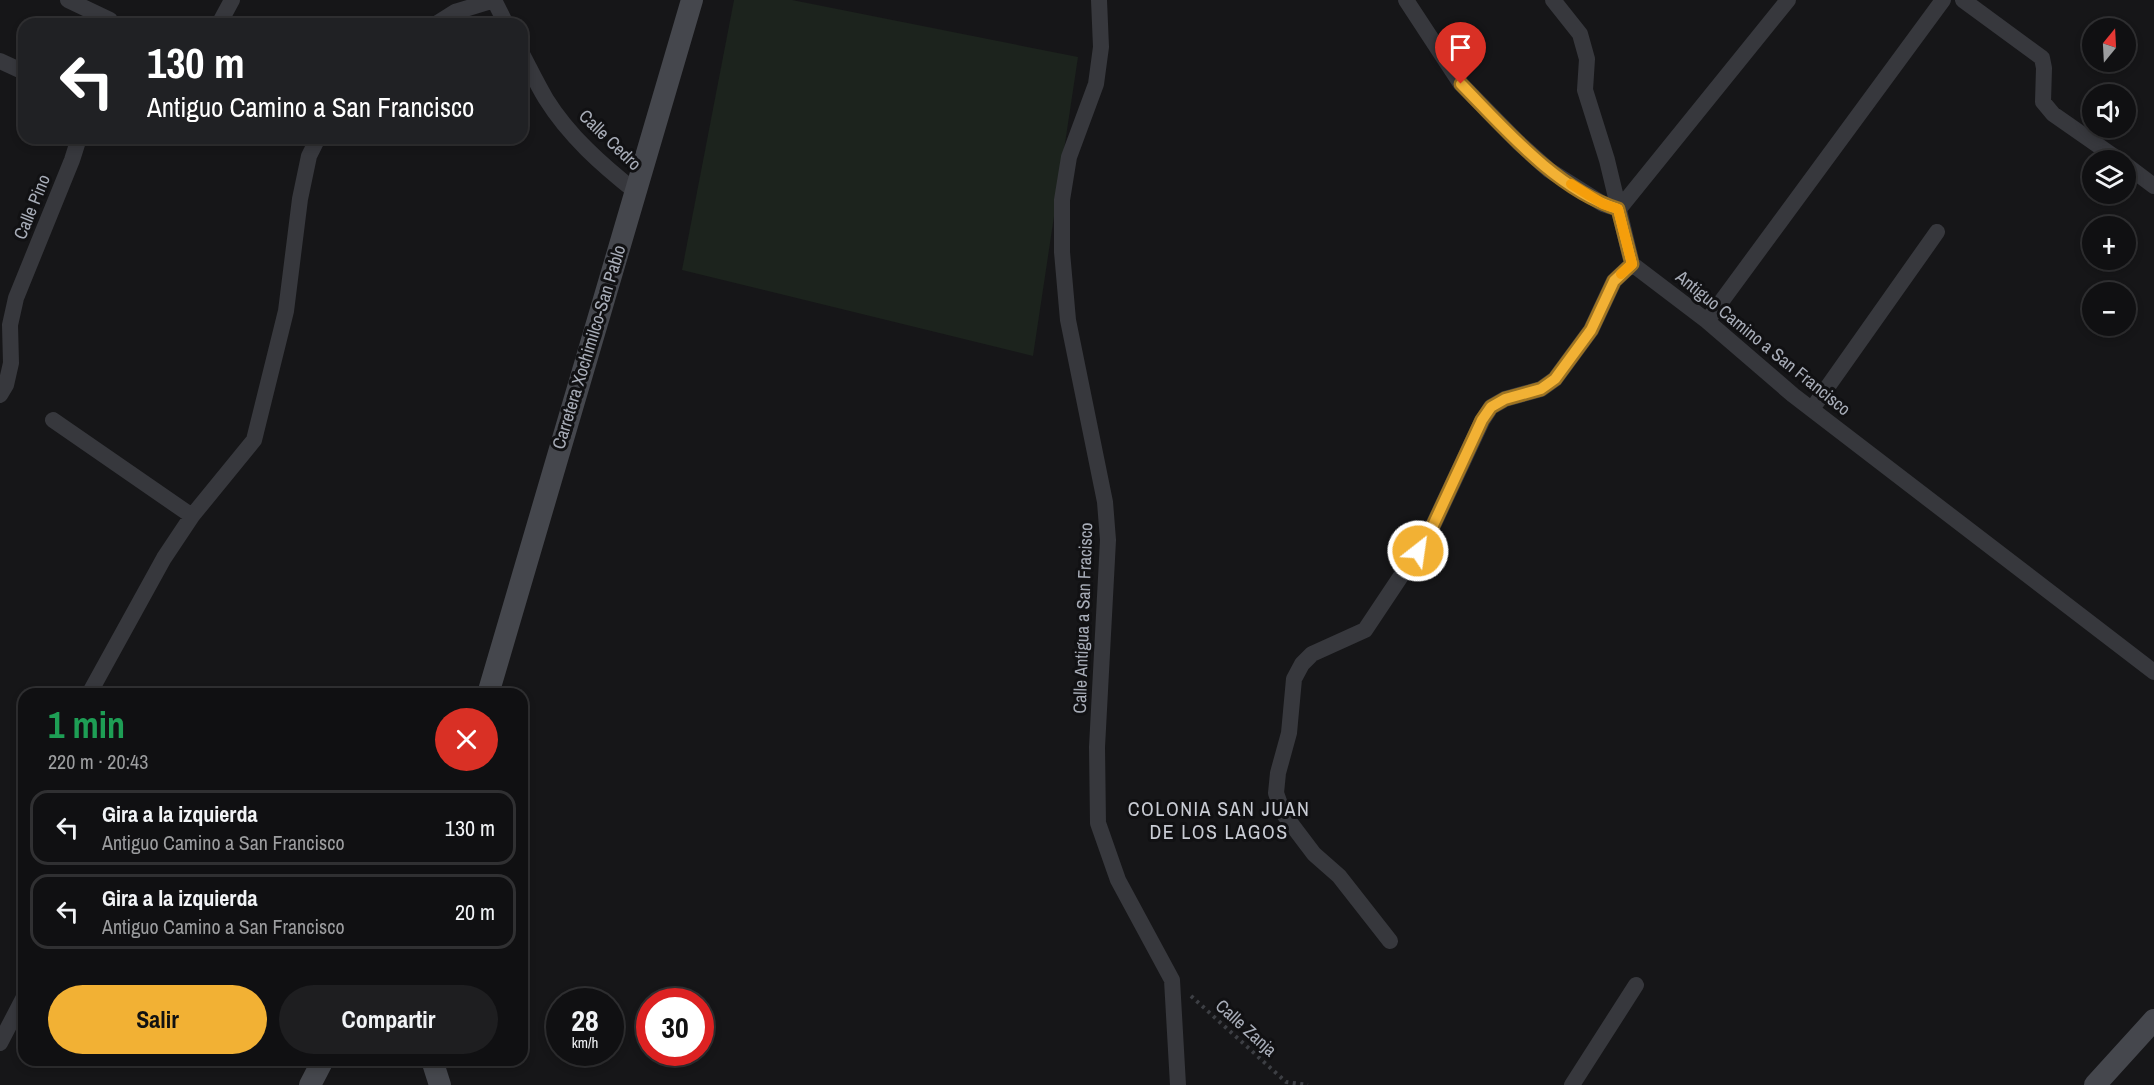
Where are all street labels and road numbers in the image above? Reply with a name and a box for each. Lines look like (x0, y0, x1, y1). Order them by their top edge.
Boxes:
street label: Calle Cedro (574, 104, 647, 176)
street label: Calle Pino (7, 171, 56, 243)
street label: Carretera Xochimilco-San Pablo (546, 242, 631, 452)
street label: Antiguo Camino a San Francisco (1670, 264, 1856, 421)
street label: Calle Antigua a San Fracisco (1067, 522, 1098, 714)
street label: Calle Zanja (1210, 993, 1282, 1062)

